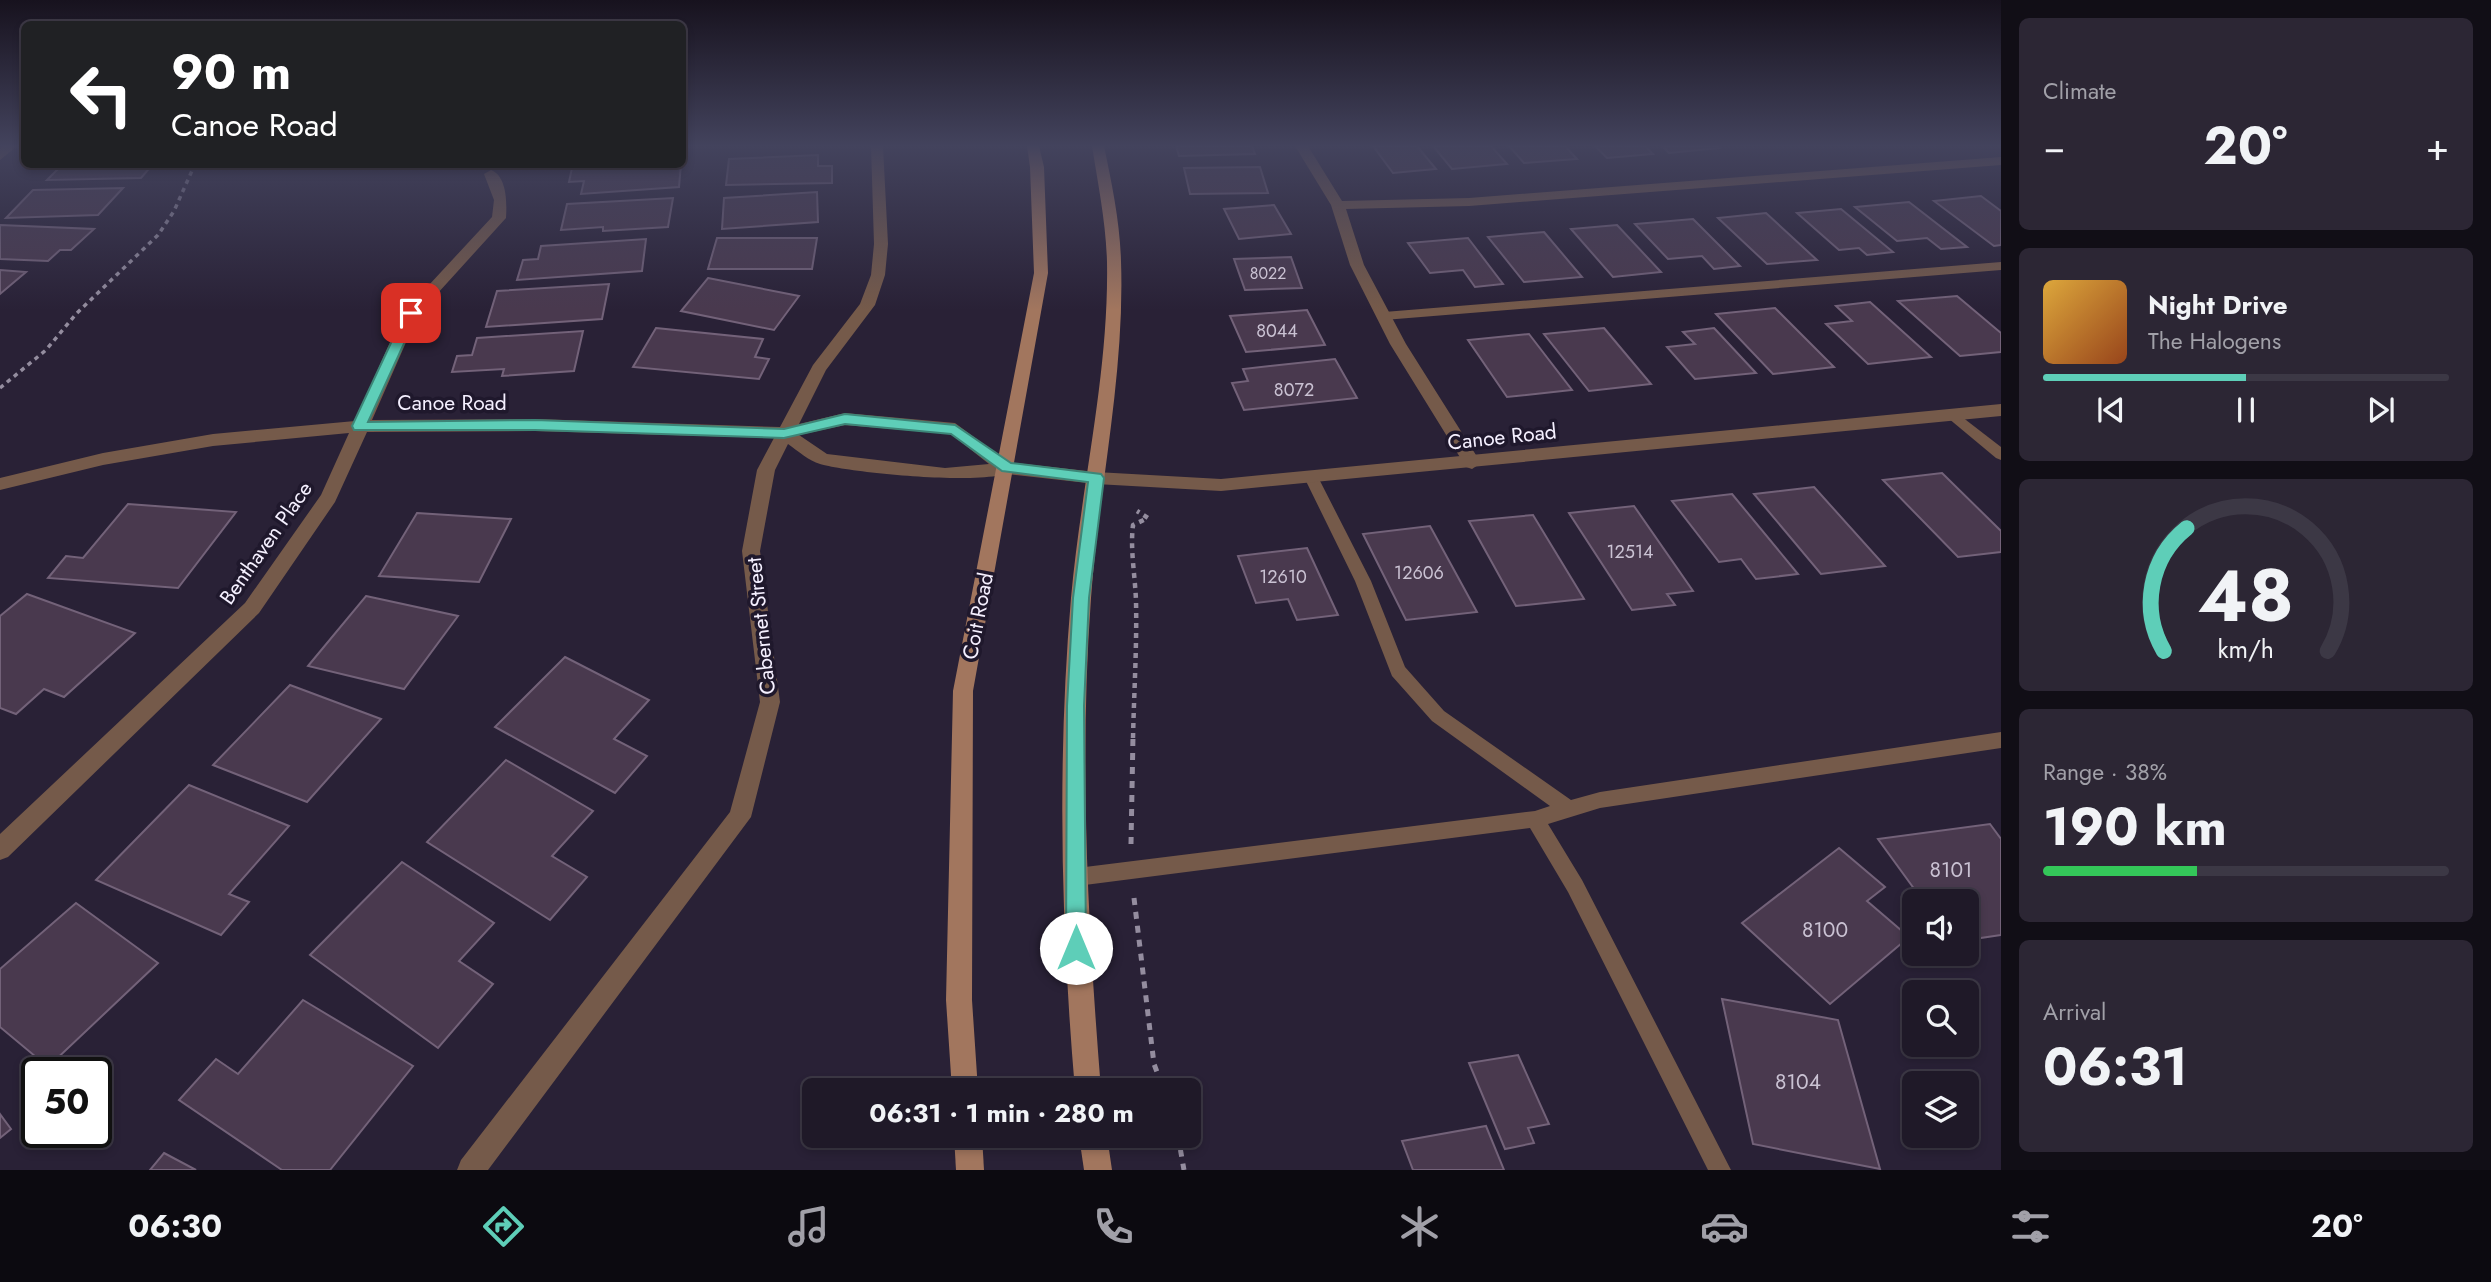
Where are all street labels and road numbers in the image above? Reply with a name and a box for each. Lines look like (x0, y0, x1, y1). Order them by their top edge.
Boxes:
street label: Canoe Road (397, 388, 507, 418)
street label: Canoe Road (1446, 416, 1558, 458)
street label: Benthaven Place (212, 475, 320, 611)
street label: Cabernet Street (739, 556, 783, 696)
street label: Coit Road (955, 570, 1001, 662)

